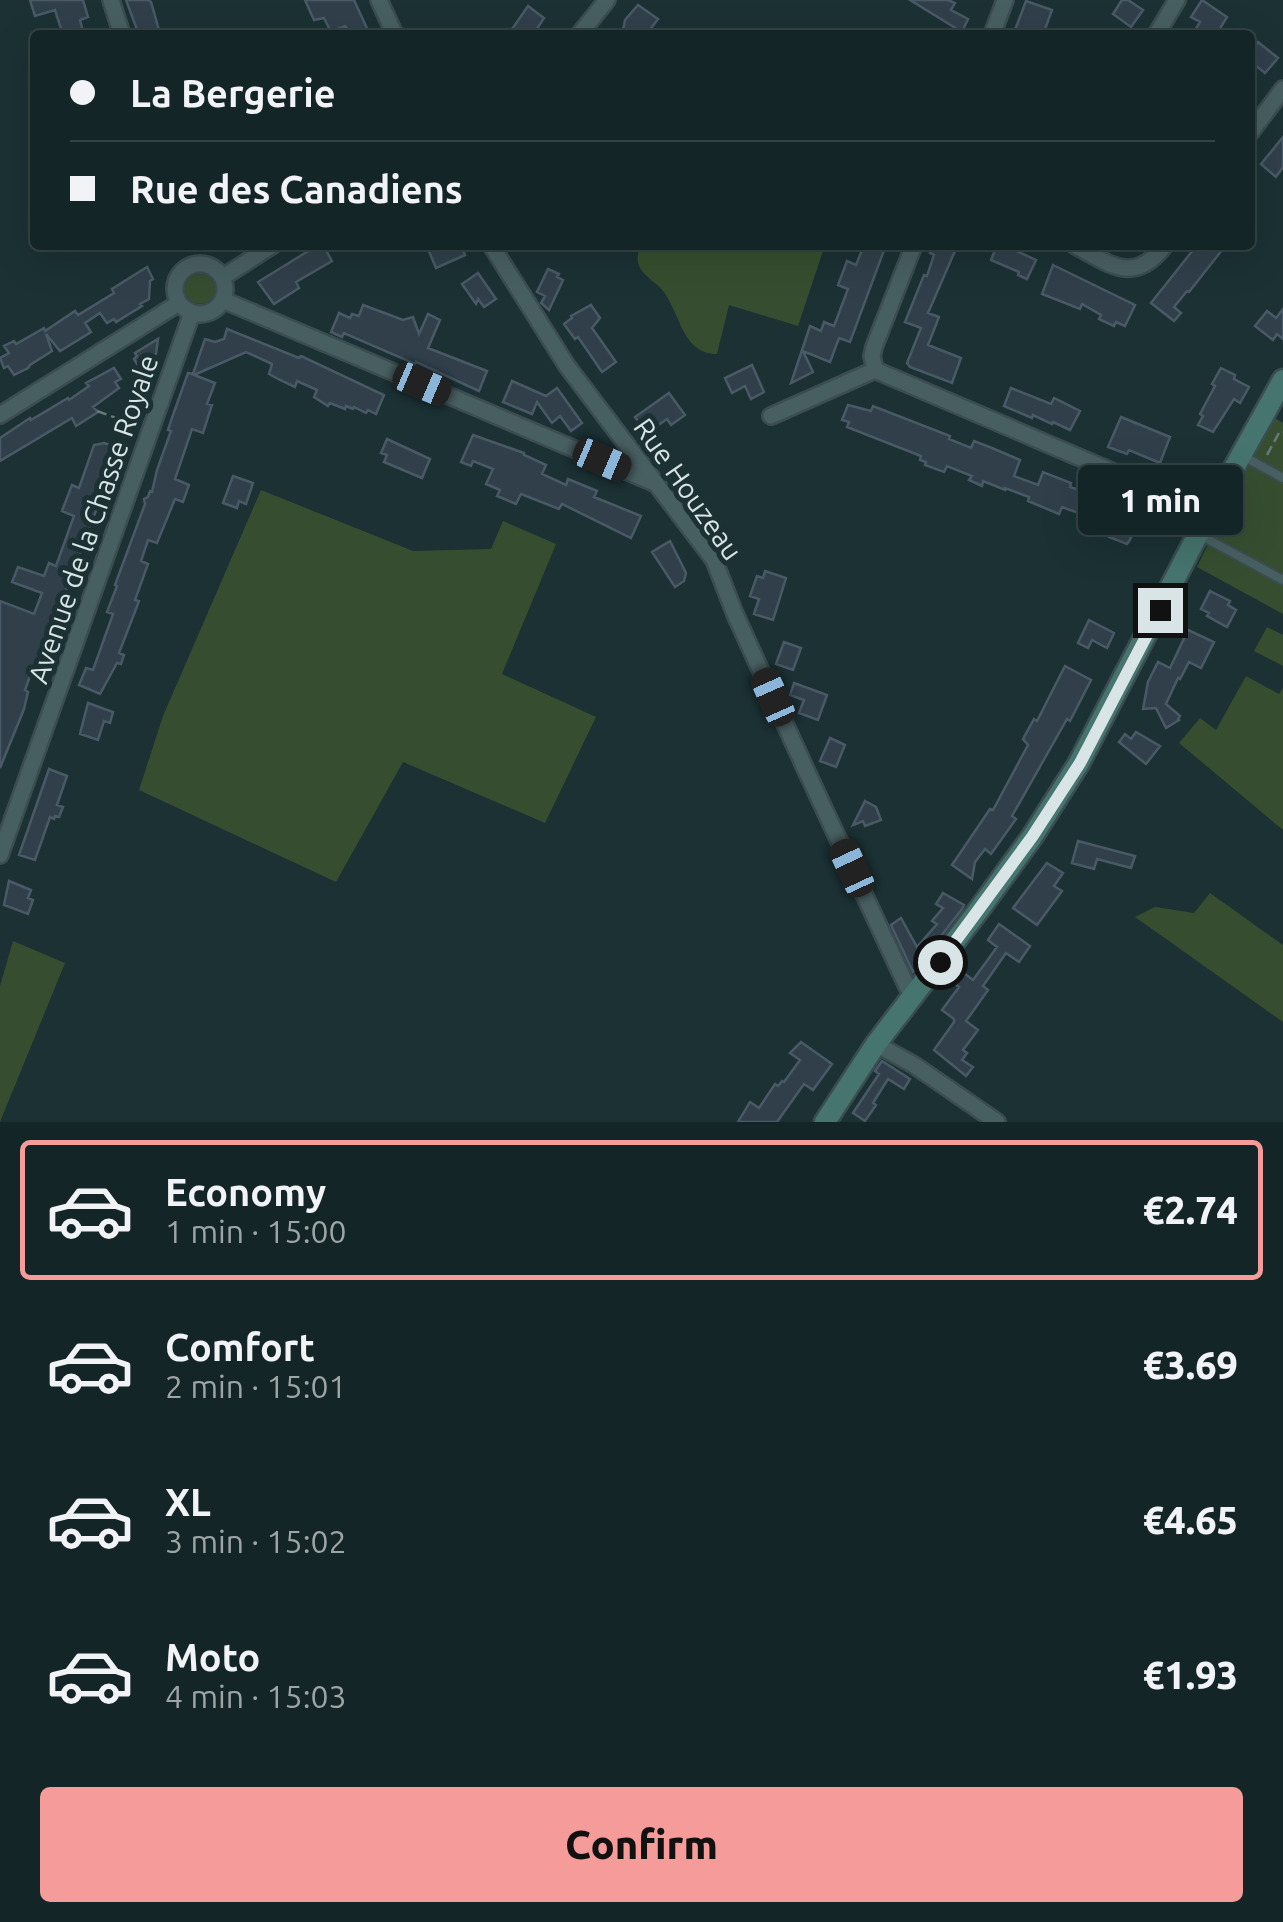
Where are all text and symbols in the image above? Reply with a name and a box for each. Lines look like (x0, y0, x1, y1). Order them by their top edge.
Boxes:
text: La Bergerie (130, 72, 336, 114)
text: Rue des Canadiens (130, 168, 463, 210)
street label: Avenue de la Chasse Royale (22, 351, 163, 687)
car (389, 358, 455, 410)
street label: Rue Houzeau (628, 412, 749, 565)
car (569, 434, 635, 486)
callout: 1 min (1078, 465, 1242, 535)
text: 1 min (1120, 482, 1201, 518)
route end (1138, 588, 1183, 633)
car (747, 663, 799, 731)
car (826, 834, 878, 902)
route start (918, 940, 963, 985)
icon: car (45, 1165, 135, 1255)
text: Economy (165, 1171, 326, 1213)
text: €2.74 (1143, 1189, 1238, 1231)
text: 1 min · 15:00 (165, 1213, 347, 1249)
icon: car (45, 1320, 135, 1410)
text: Comfort (165, 1326, 315, 1368)
text: €3.69 (1143, 1344, 1238, 1386)
text: 2 min · 15:01 (165, 1368, 347, 1404)
icon: car (45, 1475, 135, 1565)
text: XL (165, 1481, 211, 1523)
text: €4.65 (1143, 1499, 1238, 1541)
text: 3 min · 15:02 (165, 1523, 347, 1559)
icon: car (45, 1630, 135, 1720)
text: Moto (165, 1636, 260, 1678)
text: €1.93 (1143, 1654, 1238, 1696)
text: 4 min · 15:03 (165, 1678, 347, 1714)
button: Confirm (40, 1787, 1243, 1902)

